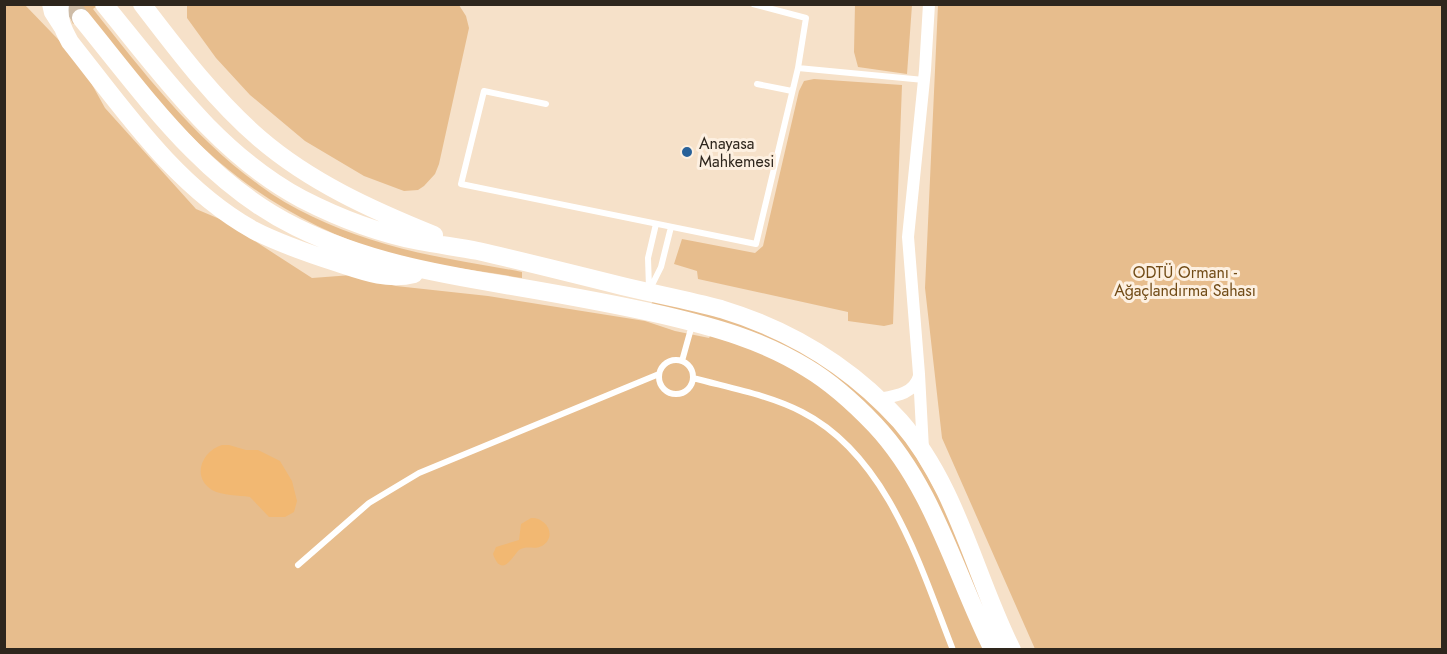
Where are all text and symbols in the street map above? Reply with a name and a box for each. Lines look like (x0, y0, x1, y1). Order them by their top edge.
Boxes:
place label: Anayasa Mahkemesi (699, 132, 774, 173)
marker: Anayasa Mahkemesi (680, 145, 694, 159)
park label: ODTÜ Ormanı - Ağaçlandırma Sahası (1114, 261, 1256, 302)

